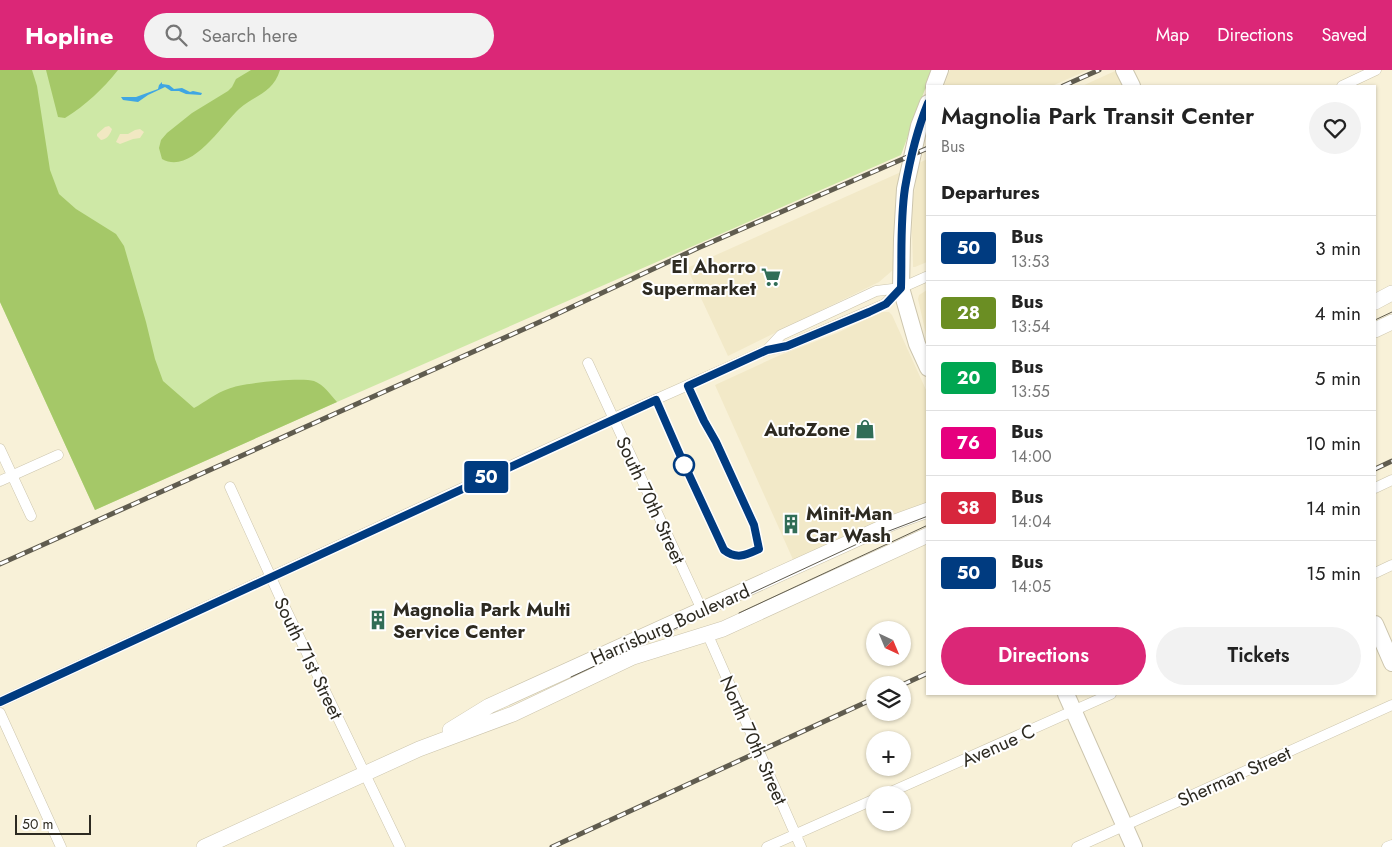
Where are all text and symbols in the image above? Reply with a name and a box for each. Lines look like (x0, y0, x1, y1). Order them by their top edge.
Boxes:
search box (144, 13, 494, 58)
text: Hopline (25, 18, 114, 53)
icon: search (162, 21, 190, 49)
text: Search here (202, 22, 298, 49)
text: Map (1156, 22, 1189, 48)
text: Directions (1217, 22, 1293, 48)
text: Saved (1321, 22, 1367, 48)
text: Magnolia Park Transit Center (941, 98, 1254, 133)
button: heart (1309, 102, 1361, 154)
text: Bus (941, 135, 965, 158)
text: Departures (941, 179, 1040, 206)
text: Bus (1011, 223, 1043, 250)
text: 50 (957, 235, 980, 261)
text: 3 min (1315, 235, 1361, 262)
text: 13:53 (1011, 250, 1050, 273)
place label: El Ahorro Supermarket (642, 253, 756, 302)
supermarket icon: El Ahorro Supermarket (760, 266, 782, 288)
text: Bus (1011, 288, 1043, 315)
text: 28 (957, 300, 980, 326)
text: 4 min (1314, 300, 1361, 327)
text: 13:54 (1011, 315, 1050, 338)
text: Bus (1011, 353, 1043, 380)
text: 20 (957, 365, 980, 391)
text: 5 min (1315, 365, 1361, 392)
text: 13:55 (1011, 380, 1050, 403)
place label: AutoZone (763, 416, 850, 443)
shop icon: AutoZone (854, 418, 876, 440)
text: Bus (1011, 418, 1043, 445)
text: 76 (957, 430, 980, 456)
text: 10 min (1306, 430, 1361, 457)
street label: South 70th Street (609, 432, 692, 569)
text: 14:00 (1011, 445, 1052, 468)
unlabelled marker (673, 454, 695, 476)
line badge: 50 (464, 461, 508, 493)
text: 50 (474, 464, 498, 490)
text: Bus (1011, 483, 1043, 510)
text: 38 (957, 495, 980, 521)
text: 14 min (1306, 495, 1361, 522)
place label: Minit-Man Car Wash (806, 500, 893, 549)
text: 14:04 (1011, 510, 1051, 533)
building icon: Minit-Man Car Wash (780, 513, 802, 535)
text: Bus (1011, 548, 1043, 575)
text: 50 (957, 560, 980, 586)
text: 15 min (1306, 560, 1361, 587)
text: 14:05 (1011, 575, 1051, 598)
street label: Harrisburg Boulevard (586, 577, 754, 672)
street label: South 71st Street (267, 593, 350, 724)
place label: Magnolia Park Multi Service Center (393, 596, 570, 645)
building icon: Magnolia Park Multi Service Center (367, 609, 389, 631)
north arrow (866, 621, 911, 666)
map controls (866, 621, 911, 831)
button: Directions (941, 627, 1146, 685)
button: Tickets (1156, 627, 1361, 685)
street label: North 70th Street (713, 671, 794, 809)
button: layers (866, 676, 911, 721)
street label: Avenue C (957, 717, 1039, 774)
button: + (866, 731, 911, 776)
street label: Sherman Street (1173, 739, 1296, 814)
button: − (866, 786, 911, 831)
scale bar (15, 812, 91, 835)
text: 50 m (22, 814, 53, 834)

